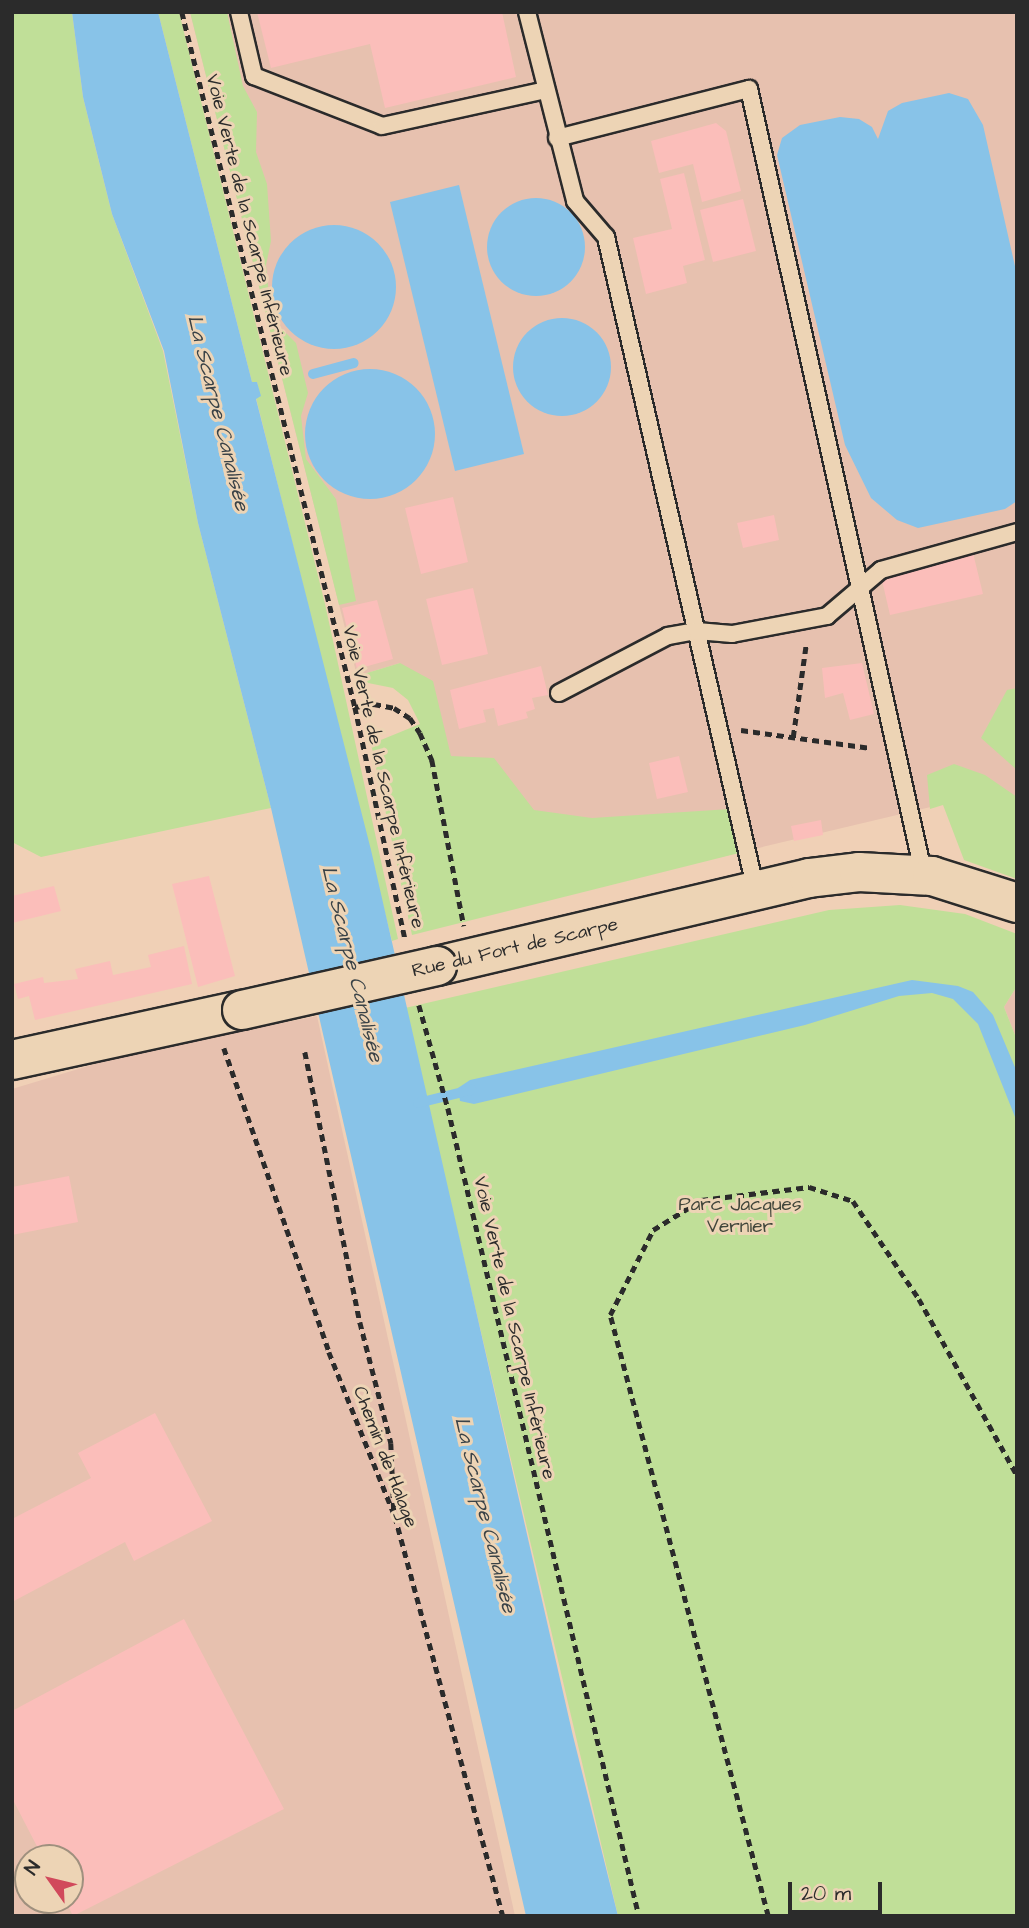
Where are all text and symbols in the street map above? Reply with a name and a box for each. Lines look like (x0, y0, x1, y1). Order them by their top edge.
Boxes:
street label: Voie Verte de la Scarpe Inférieure (200, 72, 298, 378)
water label: La Scarpe Canalisée (182, 313, 254, 513)
street label: Voie Verte de la Scarpe Inférieure (337, 623, 429, 931)
water label: La Scarpe Canalisée (316, 864, 388, 1064)
street label: Rue du Fort de Scarpe (410, 913, 620, 983)
street label: Voie Verte de la Scarpe Inférieure (468, 1174, 560, 1482)
park label: Parc Jacques Vernier (679, 1194, 801, 1238)
street label: Chemin de Halage (348, 1383, 422, 1531)
water label: La Scarpe Canalisée (449, 1415, 521, 1615)
north arrow (14, 1844, 84, 1914)
text: N (18, 1856, 47, 1881)
scale bar (791, 1868, 886, 1912)
text: 20 m (801, 1879, 851, 1908)

